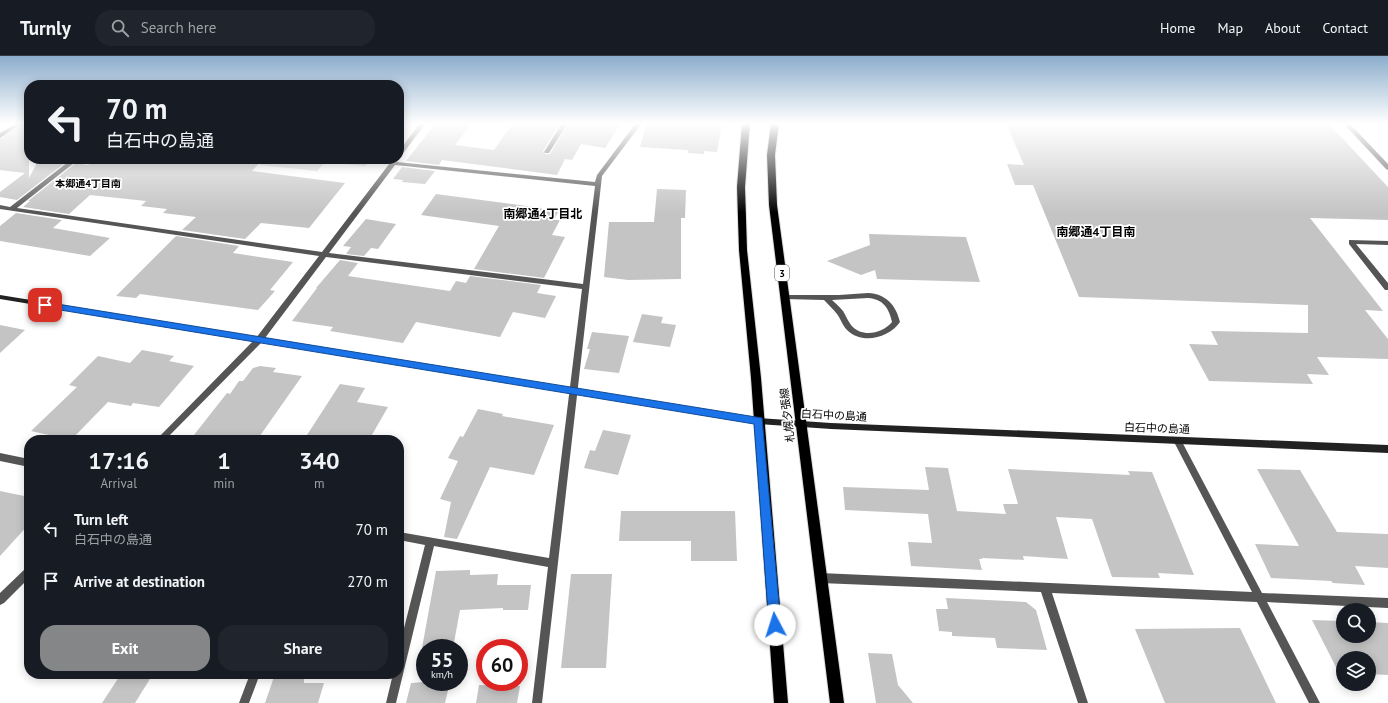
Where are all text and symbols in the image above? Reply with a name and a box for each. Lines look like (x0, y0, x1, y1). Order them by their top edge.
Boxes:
search box (95, 10, 375, 46)
text: Turnly (20, 16, 71, 40)
icon: search (109, 17, 131, 39)
text: Search here (141, 18, 216, 37)
text: Home (1160, 19, 1195, 37)
text: Map (1217, 19, 1243, 37)
text: About (1265, 19, 1301, 37)
text: Contact (1323, 19, 1368, 37)
text: 70 m (106, 90, 167, 127)
icon: left (40, 96, 92, 148)
text: 白石中の島通 (106, 129, 214, 152)
district label: 本郷通4丁目南 (54, 177, 121, 190)
district label: 南郷通4丁目北 (504, 206, 582, 221)
district label: 南郷通4丁目南 (1057, 224, 1135, 239)
road number: 3 (775, 265, 789, 281)
pin (28, 288, 62, 322)
icon: arrive (34, 294, 56, 316)
street label: 札幌夕張線 (777, 387, 797, 443)
street label: 白石中の島通 (801, 406, 867, 424)
street label: 白石中の島通 (1124, 420, 1190, 436)
text: 17:16 (88, 445, 149, 476)
text: 1 (217, 445, 231, 476)
text: 340 (299, 445, 340, 476)
text: Arrival (101, 475, 137, 492)
text: min (213, 475, 235, 492)
text: m (314, 475, 325, 492)
text: Turn left (74, 510, 128, 529)
icon: left (40, 518, 62, 540)
text: 70 m (355, 520, 388, 539)
text: 白石中の島通 (74, 531, 152, 548)
icon: arrive (40, 570, 62, 592)
text: Arrive at destination (74, 572, 205, 591)
text: 270 m (347, 572, 388, 591)
map controls (1336, 603, 1376, 691)
button: search (1336, 603, 1376, 643)
position arrow (754, 604, 796, 646)
button: Exit (40, 625, 210, 671)
button: Share (218, 625, 388, 671)
speed limit sign: 60 (476, 639, 528, 691)
text: 55 (431, 647, 453, 673)
button: layers (1336, 651, 1376, 691)
text: km/h (431, 668, 453, 681)

